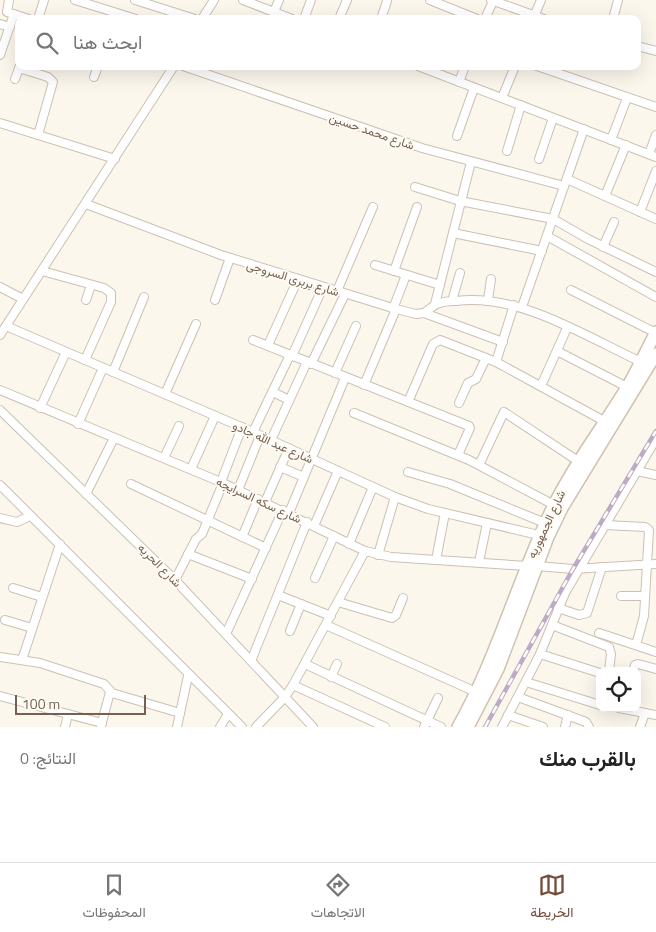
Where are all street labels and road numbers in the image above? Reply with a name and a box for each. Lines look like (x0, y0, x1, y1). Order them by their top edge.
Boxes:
street label: شارع محمد حسين (327, 108, 417, 154)
street label: شارع بربرى السروجى (244, 255, 342, 301)
street label: شارع عبد الله جادو (230, 416, 316, 468)
street label: شارع سكه السرايجه (213, 472, 305, 528)
street label: شارع الجمهوريه (522, 487, 570, 561)
street label: شارع الحريه (134, 539, 186, 591)

